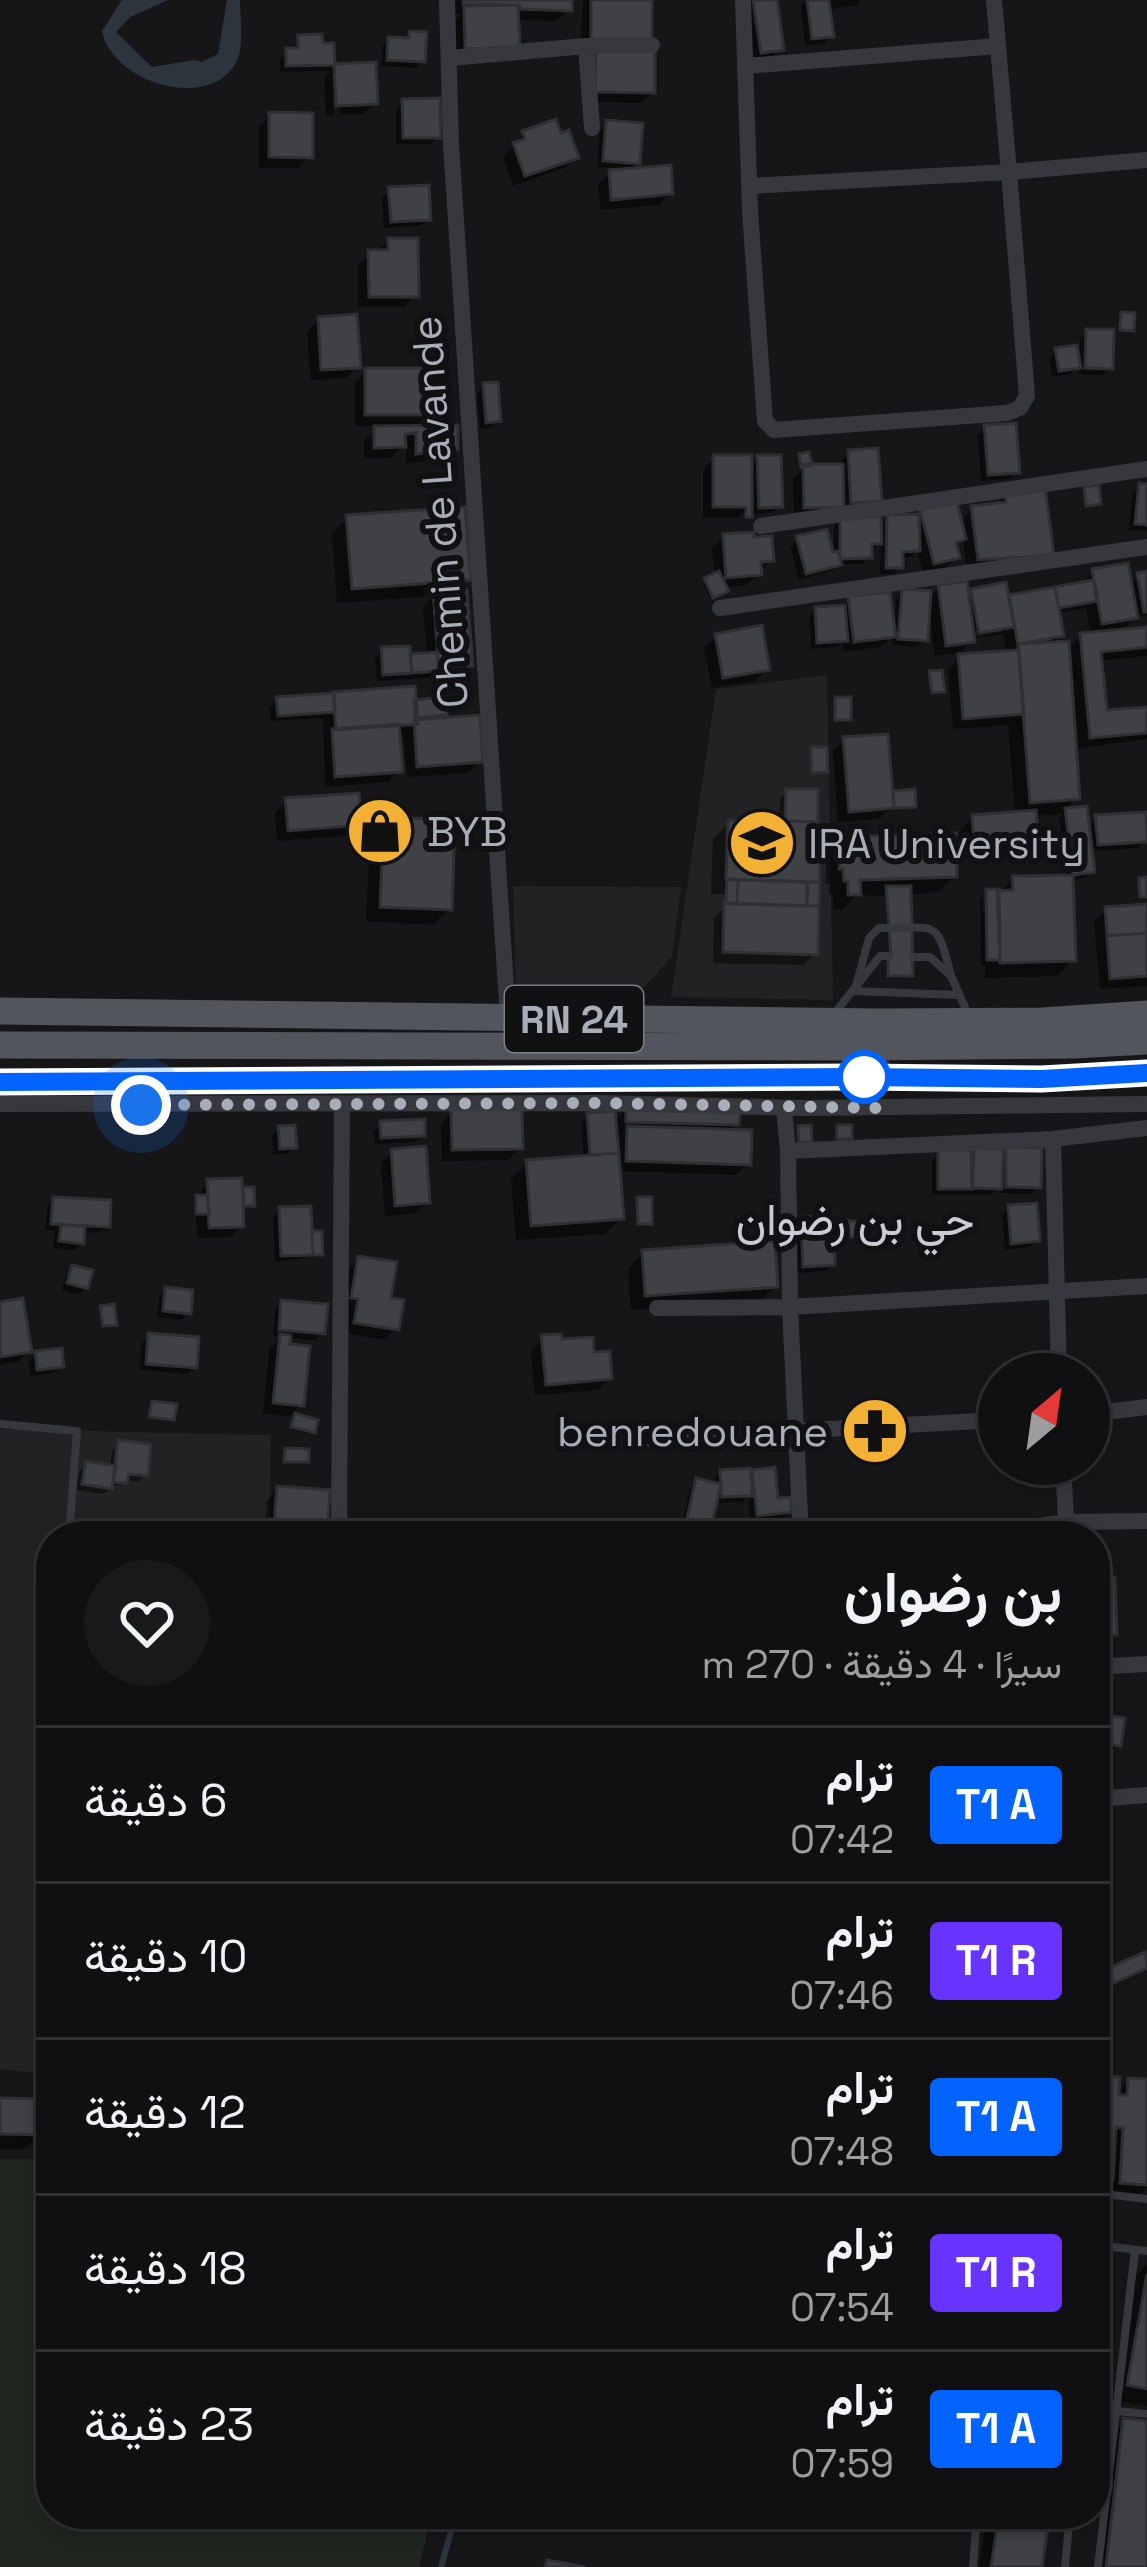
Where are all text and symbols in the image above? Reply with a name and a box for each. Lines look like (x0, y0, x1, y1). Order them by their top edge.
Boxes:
street label: Chemin de Lavande (399, 314, 480, 710)
shop icon: BYB (345, 796, 415, 866)
place label: BYB (427, 805, 507, 858)
school or university icon: IRA University (727, 808, 797, 878)
place label: IRA University (808, 817, 1085, 870)
road number: RN 24 (505, 986, 643, 1052)
unlabelled marker (839, 1052, 889, 1102)
your location (111, 1075, 171, 1135)
district label: حي بن رضوان (736, 1191, 974, 1256)
north arrow (978, 1353, 1110, 1485)
map controls (978, 1353, 1110, 1485)
pharmacy icon: benredouane (840, 1396, 910, 1466)
place label: benredouane (557, 1405, 828, 1458)
text: بن رضوان (844, 1556, 1062, 1629)
button: heart (84, 1560, 210, 1686)
text: سيرًا · 4 دقيقة · 270 m (701, 1640, 1062, 1689)
text: ترام (826, 1747, 894, 1804)
text: 6 دقيقة (84, 1772, 227, 1829)
text: T1 A (956, 1778, 1036, 1831)
text: 07:42 (790, 1815, 894, 1864)
text: ترام (826, 1903, 894, 1960)
text: 10 دقيقة (84, 1928, 247, 1985)
text: T1 R (956, 1934, 1036, 1987)
text: 07:46 (790, 1971, 894, 2020)
text: ترام (826, 2059, 894, 2116)
text: 12 دقيقة (84, 2084, 246, 2141)
text: T1 A (956, 2090, 1036, 2143)
text: 07:48 (789, 2127, 894, 2176)
text: ترام (826, 2215, 894, 2272)
text: 18 دقيقة (84, 2240, 247, 2297)
text: T1 R (956, 2246, 1036, 2299)
text: 07:54 (790, 2283, 894, 2332)
text: ترام (826, 2371, 894, 2428)
text: 23 دقيقة (84, 2396, 254, 2453)
text: T1 A (956, 2402, 1036, 2455)
text: 07:59 (791, 2439, 894, 2488)

